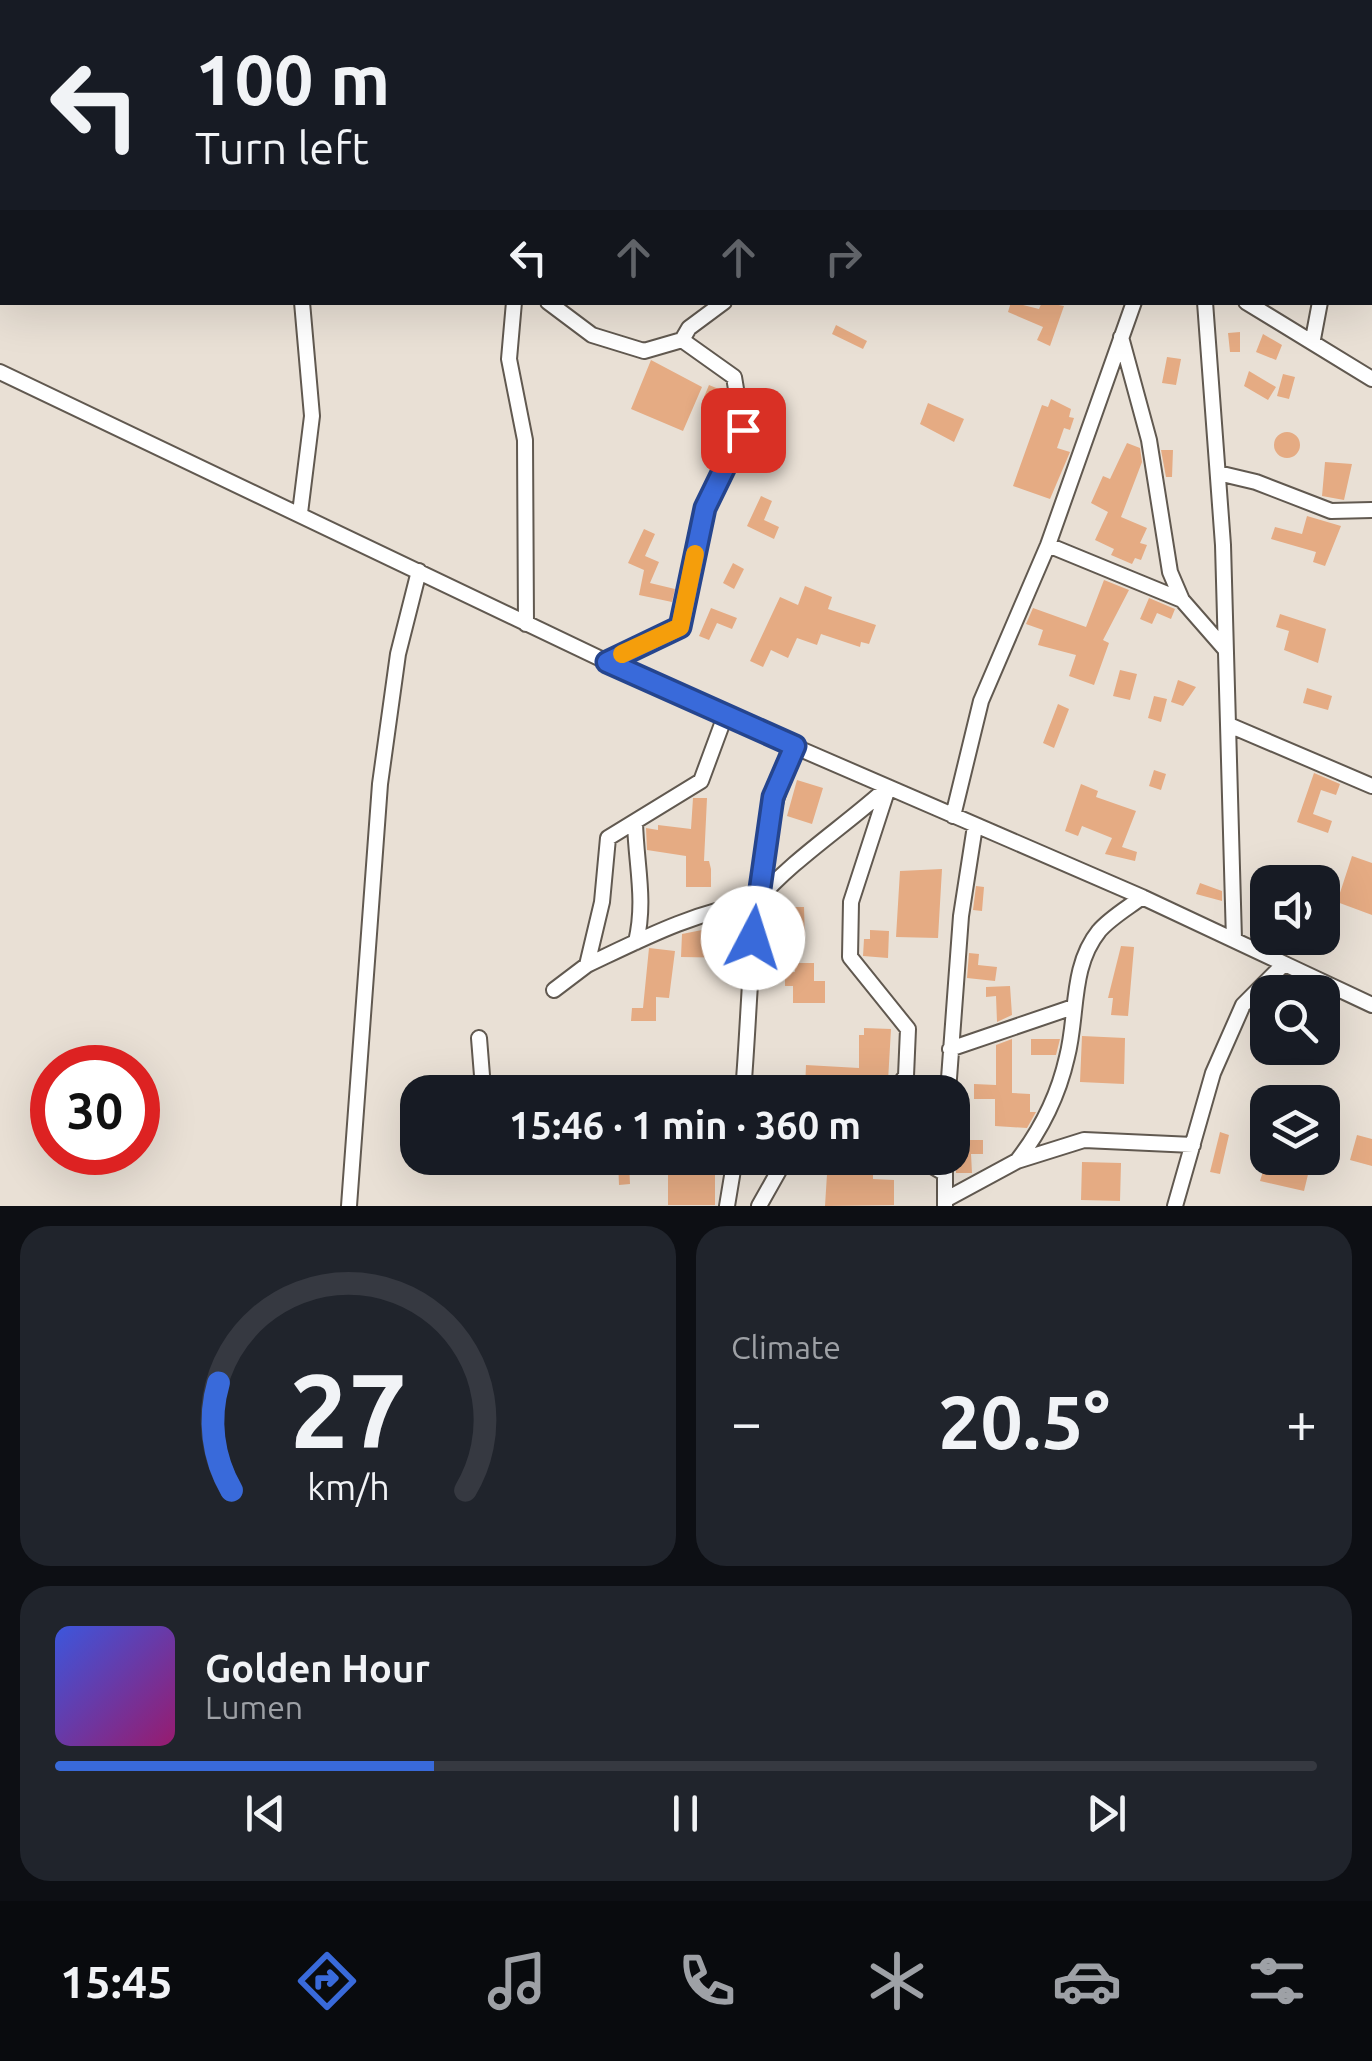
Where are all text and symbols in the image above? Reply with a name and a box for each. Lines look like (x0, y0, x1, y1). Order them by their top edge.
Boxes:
icon: left (30, 40, 160, 170)
text: 100 m (195, 40, 390, 118)
text: Turn left (195, 122, 369, 173)
icon: left (501, 230, 556, 285)
icon: ahead (606, 230, 661, 285)
icon: ahead (711, 230, 766, 285)
icon: right (816, 230, 871, 285)
pin (701, 388, 786, 473)
icon: arrive (716, 403, 771, 458)
map controls (1250, 865, 1340, 1175)
button: sound (1250, 865, 1340, 955)
position arrow (701, 886, 805, 990)
button: search (1250, 975, 1340, 1065)
speed limit sign: 30 (30, 1045, 160, 1175)
button: layers (1250, 1085, 1340, 1175)
text: 15:46 · 1 min · 360 m (509, 1104, 861, 1146)
text: Climate (731, 1329, 841, 1365)
text: 27 (289, 1351, 407, 1468)
text: 20.5° (938, 1379, 1110, 1463)
text: − (731, 1391, 762, 1452)
text: + (1286, 1391, 1317, 1452)
text: km/h (307, 1467, 389, 1507)
text: Golden Hour (205, 1647, 430, 1689)
text: Lumen (205, 1689, 303, 1725)
icon: previous (238, 1786, 293, 1841)
icon: pause (658, 1786, 713, 1841)
icon: next (1079, 1786, 1134, 1841)
icon: directions (292, 1946, 362, 2016)
icon: music (482, 1946, 552, 2016)
icon: phone (672, 1946, 742, 2016)
icon: climate (862, 1946, 932, 2016)
icon: car (1052, 1946, 1122, 2016)
icon: filters (1242, 1946, 1312, 2016)
text: 15:45 (60, 1956, 173, 2007)

